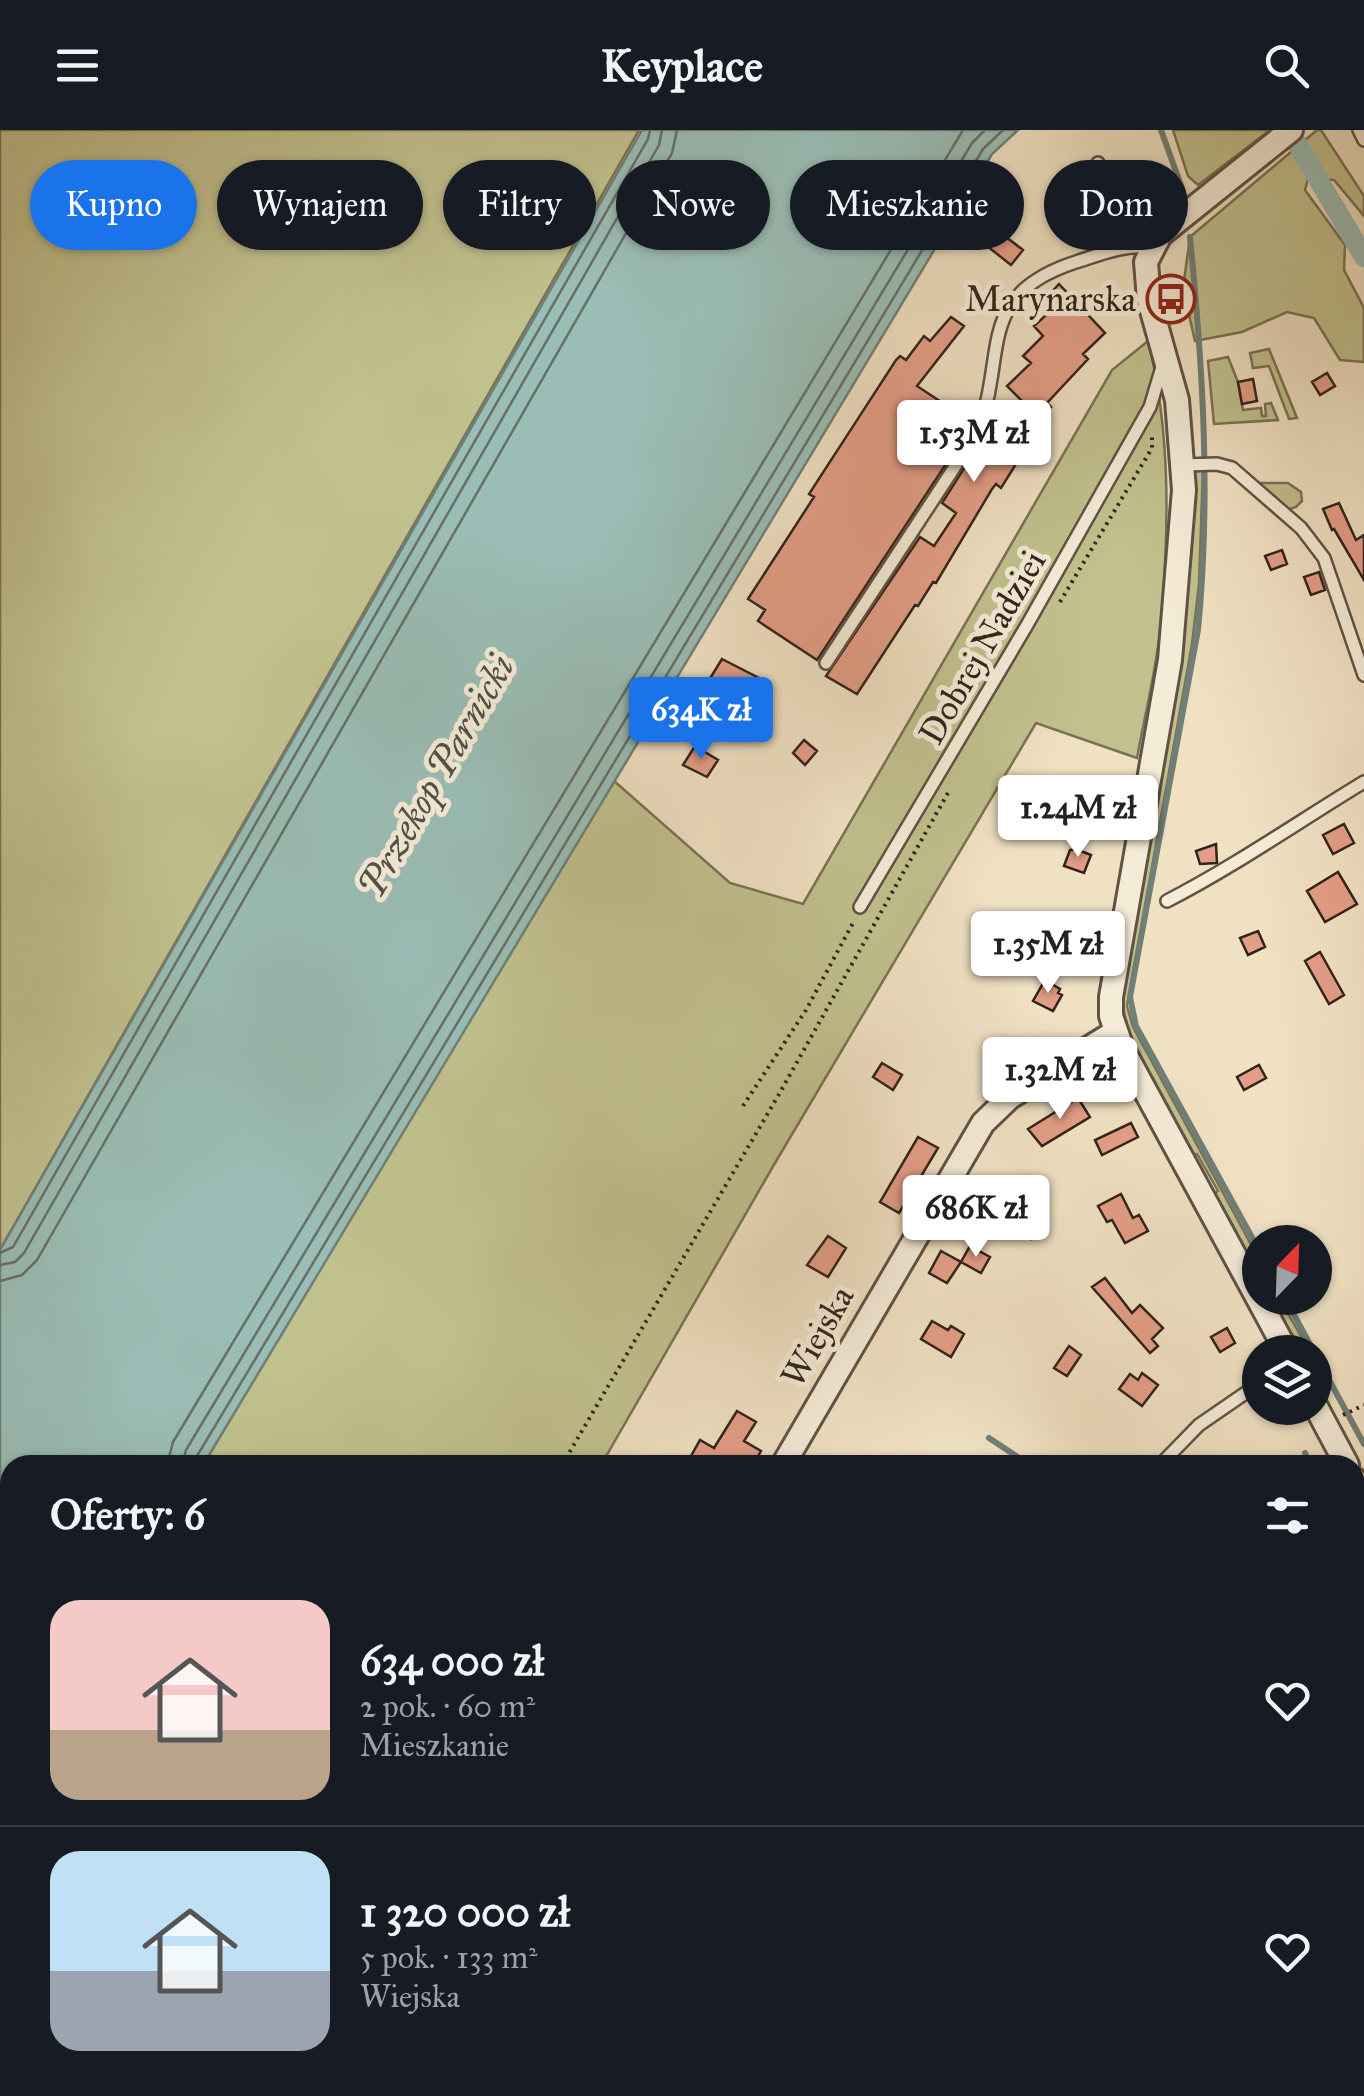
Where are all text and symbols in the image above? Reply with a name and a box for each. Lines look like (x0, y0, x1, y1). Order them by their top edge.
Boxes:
icon: menu (50, 38, 105, 93)
text: Keyplace (601, 38, 763, 93)
icon: search (1259, 38, 1314, 93)
chip: Kupno (30, 160, 197, 250)
chip: Wynajem (217, 160, 423, 250)
chip: Filtry (443, 160, 596, 250)
chip: Nowe (616, 160, 770, 250)
chip: Mieszkanie (790, 160, 1024, 250)
chip: Dom (1044, 160, 1188, 250)
bus stop icon: Marynarska (1145, 273, 1197, 325)
place label: Marynarska (965, 278, 1136, 321)
pin: 1.53M zł (871, 400, 1077, 485)
text: 1.53M zł (919, 413, 1029, 452)
street label: Dobrej Nadziei (910, 542, 1055, 752)
water label: Przekop Parnicki (348, 646, 525, 906)
pin: 634K zł (609, 677, 793, 762)
text: 634K zł (651, 690, 751, 729)
pin: 1.24M zł (975, 775, 1181, 860)
text: 1.24M zł (1020, 788, 1136, 827)
pin: 1.35M zł (945, 911, 1151, 996)
text: 1.35M zł (993, 924, 1103, 963)
pin: 1.32M zł (957, 1037, 1163, 1122)
text: 1.32M zł (1004, 1050, 1116, 1089)
pin: 686K zł (884, 1175, 1068, 1260)
text: 686K zł (925, 1188, 1027, 1227)
north arrow (1242, 1225, 1332, 1315)
map controls (1242, 1225, 1332, 1425)
street label: Wiejska (771, 1278, 864, 1394)
button: layers (1242, 1335, 1332, 1425)
icon: filters (1260, 1488, 1315, 1543)
text: Oferty: 6 (50, 1489, 205, 1541)
text: 634 000 zł (360, 1635, 544, 1687)
icon: home (130, 1640, 250, 1760)
icon: heart (1260, 1673, 1315, 1728)
text: 2 pok. · 60 m² (360, 1687, 535, 1726)
text: Mieszkanie (360, 1726, 509, 1765)
text: 1 320 000 zł (360, 1886, 570, 1938)
icon: home (130, 1891, 250, 2011)
icon: heart (1260, 1924, 1315, 1979)
text: 5 pok. · 133 m² (360, 1938, 538, 1977)
text: Wiejska (360, 1977, 460, 2016)

